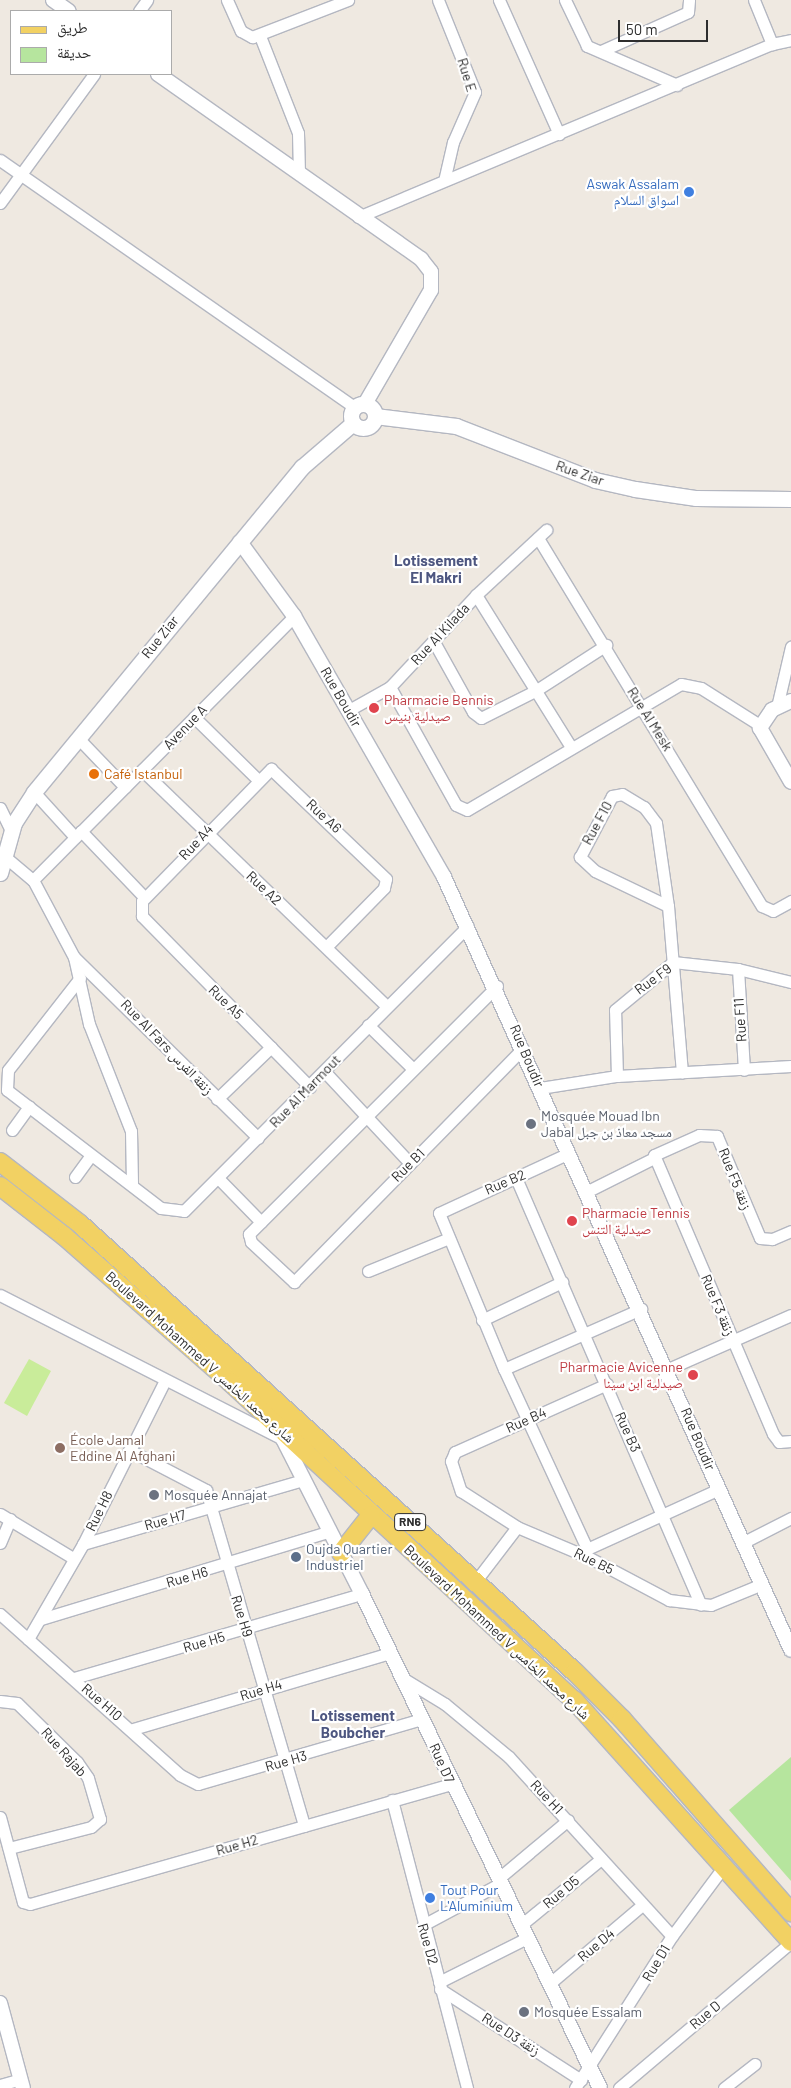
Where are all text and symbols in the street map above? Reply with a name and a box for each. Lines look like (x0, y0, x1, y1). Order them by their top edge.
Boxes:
legend (10, 10, 172, 75)
scale bar (621, 10, 711, 42)
text: طريق (57, 18, 88, 36)
text: 50 m (626, 20, 658, 38)
text: حديقة (57, 43, 91, 61)
street label: Rue E (454, 56, 480, 94)
place label: Aswak Assalam اسواق السلام (586, 176, 679, 208)
marker: Aswak Assalam اسواق السلام (683, 186, 695, 198)
street label: Rue Ziar (554, 457, 606, 489)
district label: Lotissement El Makri (394, 551, 478, 586)
street label: Rue Al Kilada (407, 600, 473, 668)
street label: Rue Ziar (138, 612, 182, 662)
street label: Rue Boudir (317, 664, 365, 730)
street label: Rue Al Mesk (624, 684, 676, 754)
place label: Pharmacie Bennis صيدلية بنيس (384, 692, 494, 724)
street label: Avenue A (160, 701, 210, 753)
marker: Pharmacie Bennis صيدلية بنيس (368, 702, 380, 714)
place label: Café Istanbul (104, 766, 183, 782)
marker: Café Istanbul (88, 768, 100, 780)
street label: Rue A6 (303, 796, 345, 836)
street label: Rue F10 (578, 798, 616, 848)
street label: Rue A4 (175, 821, 217, 863)
street label: Rue A2 (243, 867, 285, 909)
street label: Rue F9 (631, 960, 675, 998)
street label: Rue A5 (205, 981, 247, 1023)
street label: Rue Al Fars زنقة الفرس (117, 996, 217, 1098)
street label: Rue F11 (730, 997, 750, 1043)
street label: Rue Boudir (506, 1022, 548, 1090)
street label: Rue Al Marmout (266, 1051, 344, 1131)
place label: Mosquée Mouad Ibn Jabal مسجد معاذ بن جبل (541, 1108, 672, 1140)
marker: Mosquée Mouad Ibn Jabal مسجد معاذ بن جبل (525, 1118, 537, 1130)
street label: Rue B1 (388, 1145, 428, 1185)
street label: Rue F5 زنقة (715, 1146, 755, 1212)
street label: Rue B2 (482, 1166, 528, 1198)
place label: Pharmacie Tennis صيدلية التنس (582, 1205, 690, 1238)
marker: Pharmacie Tennis صيدلية التنس (566, 1215, 578, 1227)
street label: Boulevard Mohammed V شارع محمد الخامس (102, 1268, 298, 1446)
street label: Rue F3 زنقة (698, 1272, 738, 1338)
place label: Pharmacie Avicenne صيدلية ابن سينا (560, 1359, 683, 1391)
marker: Pharmacie Avicenne صيدلية ابن سينا (687, 1369, 699, 1381)
street label: Rue B4 (503, 1404, 549, 1436)
street label: Rue Boudir (677, 1405, 719, 1473)
street label: Rue B3 (612, 1409, 644, 1455)
place label: École Jamal Eddine Al Afghani (70, 1432, 176, 1464)
marker: École Jamal Eddine Al Afghani (54, 1442, 66, 1454)
place label: Mosquée Annajat (164, 1487, 268, 1503)
street label: Rue H8 (82, 1488, 116, 1534)
marker: Mosquée Annajat (148, 1489, 160, 1501)
street label: Rue H7 (142, 1506, 188, 1534)
road number: RN6 (394, 1512, 426, 1531)
place label: Oujda Quartier Industriel (306, 1541, 392, 1574)
street label: Boulevard Mohammed V شارع محمد الخامس (401, 1541, 593, 1723)
street label: Rue B5 (571, 1544, 617, 1578)
marker: Oujda Quartier Industriel (290, 1551, 302, 1563)
street label: Rue H6 (164, 1563, 210, 1591)
street label: Rue H9 (228, 1593, 256, 1639)
street label: Rue H5 (181, 1628, 227, 1656)
street label: Rue H4 (238, 1676, 284, 1704)
street label: Rue H10 (78, 1680, 126, 1724)
district label: Lotissement Boubcher (311, 1706, 395, 1741)
street label: Rue Rajab (38, 1724, 90, 1780)
street label: Rue D7 (426, 1741, 458, 1785)
street label: Rue H3 (263, 1747, 309, 1775)
street label: Rue H1 (527, 1777, 567, 1817)
street label: Rue H2 (214, 1831, 260, 1859)
street label: Rue D5 (539, 1872, 583, 1912)
place label: Tout Pour L'Aluminium (440, 1882, 513, 1914)
marker: Tout Pour L'Aluminium (424, 1892, 436, 1904)
street label: Rue D2 (414, 1921, 442, 1967)
street label: Rue D4 (574, 1925, 618, 1965)
street label: Rue D1 (639, 1942, 673, 1984)
street label: Rue D (686, 1997, 724, 2033)
place label: Mosquée Essalam (534, 2004, 642, 2020)
marker: Mosquée Essalam (518, 2006, 530, 2018)
street label: Rue D3 زنقة (479, 2009, 543, 2059)

